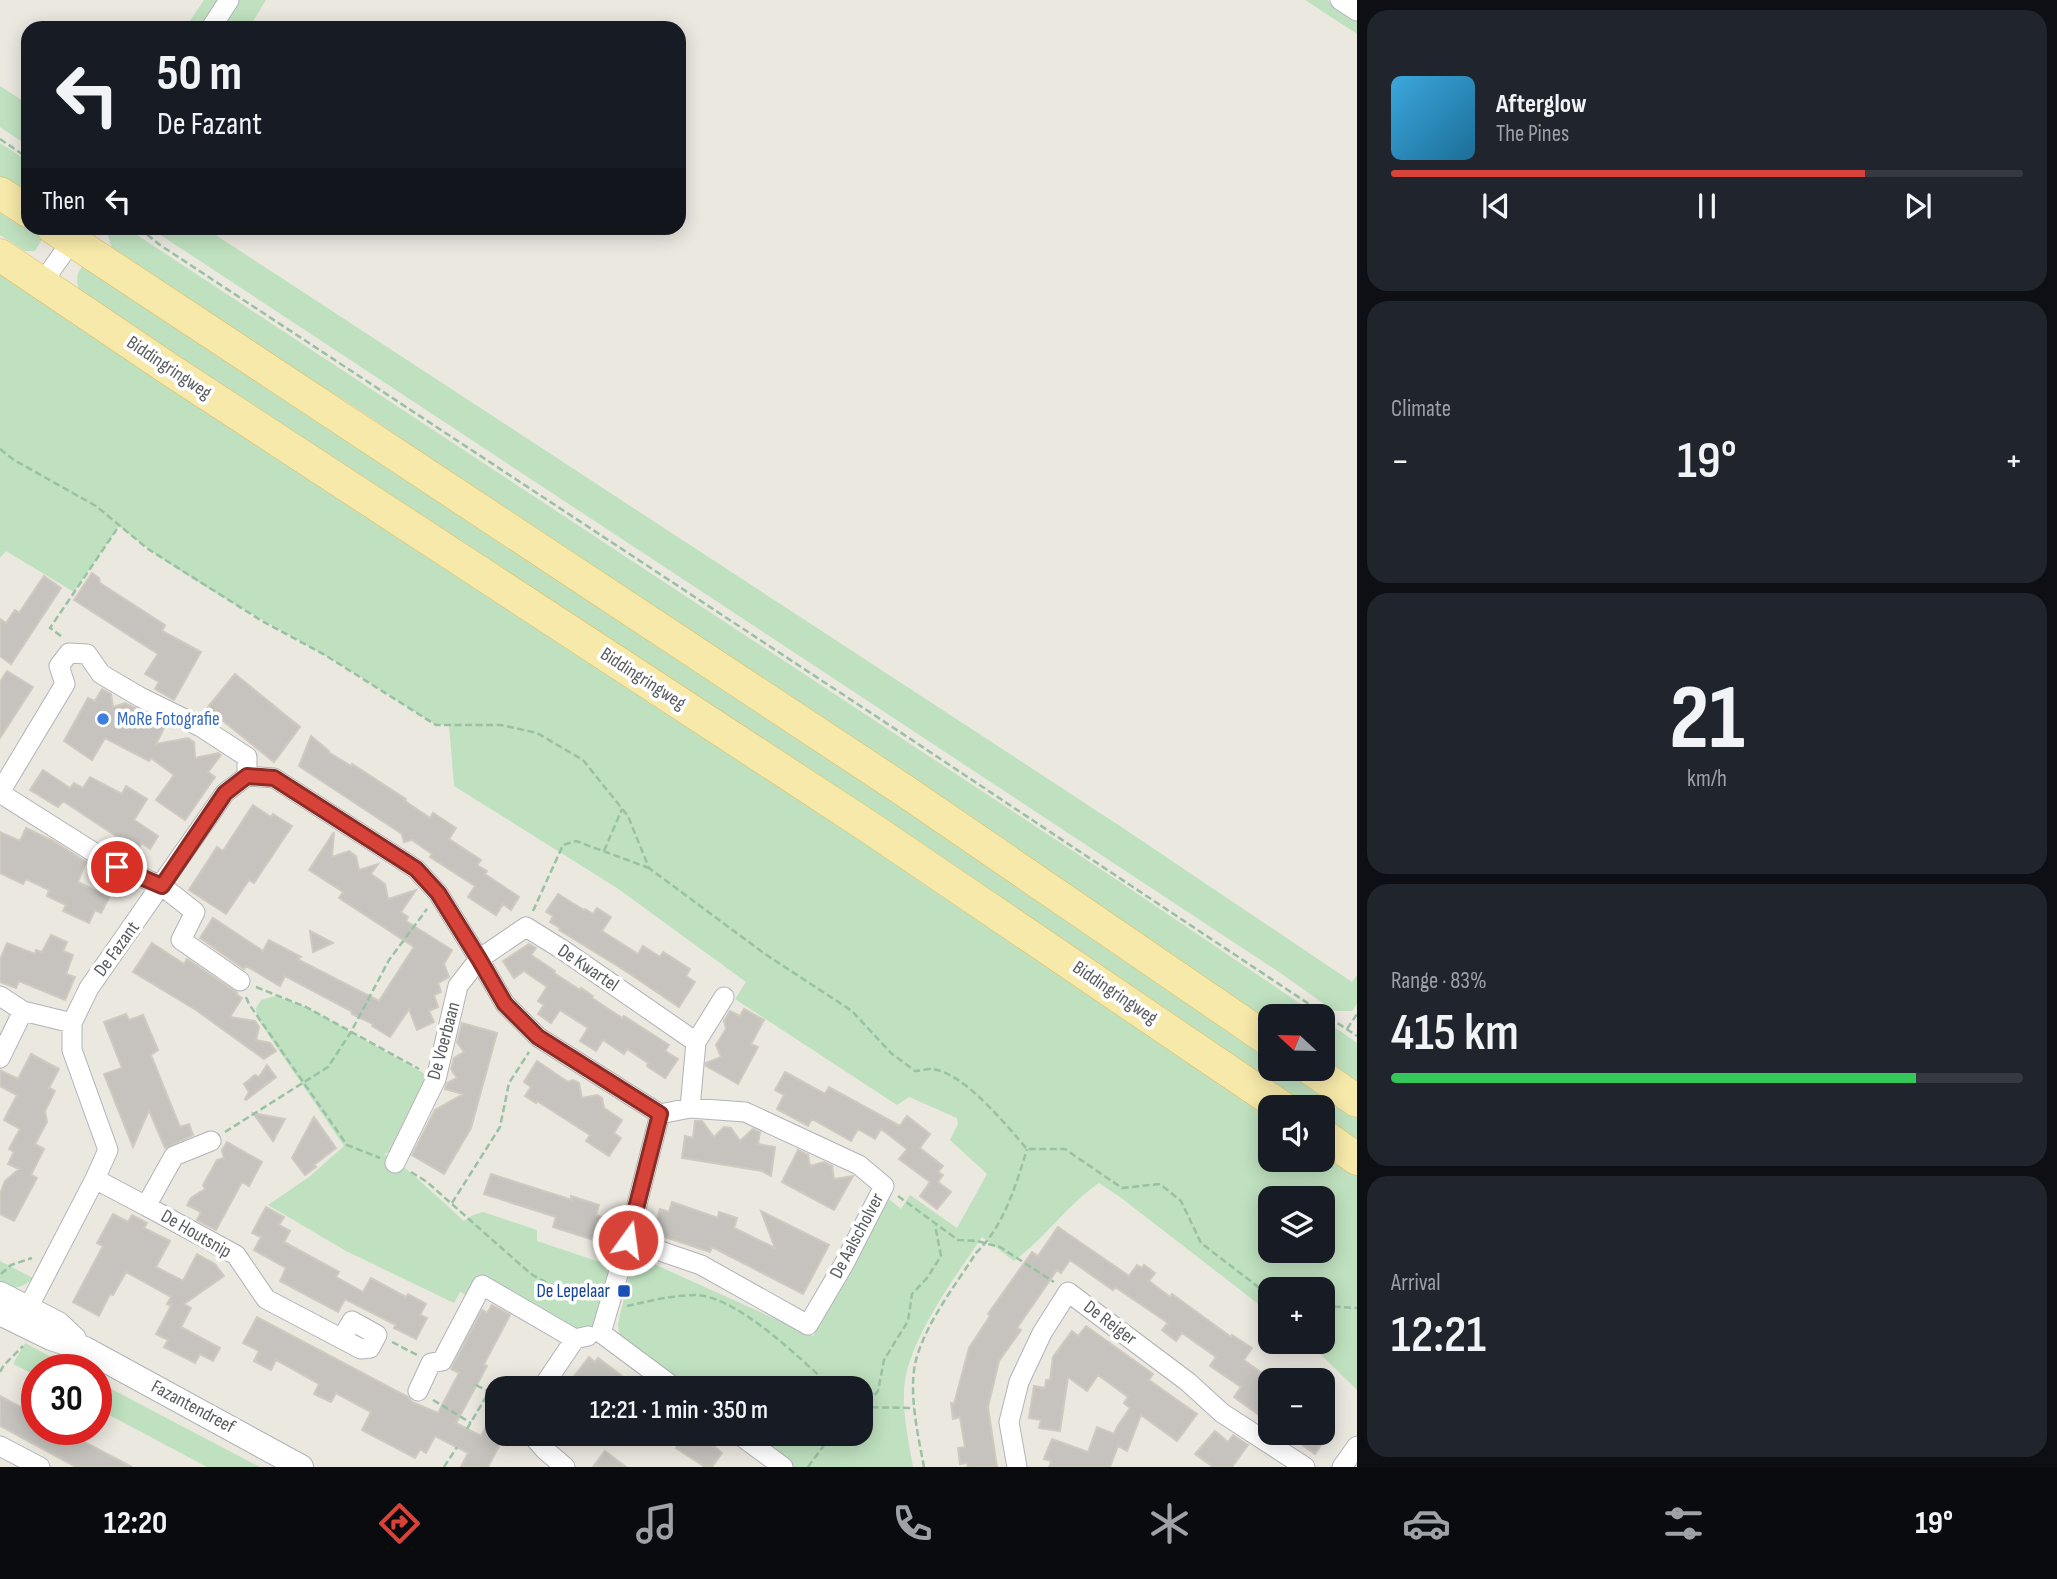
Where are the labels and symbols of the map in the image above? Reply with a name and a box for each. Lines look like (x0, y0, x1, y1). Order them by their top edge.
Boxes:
street label: Biddingringweg (122, 331, 216, 405)
street label: Biddingringweg (596, 643, 690, 715)
place label: MoRe Fotografie (117, 708, 220, 731)
marker: MoRe Fotografie (95, 711, 111, 727)
pin (87, 837, 147, 897)
street label: De Fazant (89, 917, 145, 981)
street label: De Kwartel (553, 939, 623, 997)
street label: Biddingringweg (1068, 956, 1162, 1030)
street label: De Voerbaan (423, 1000, 465, 1082)
north arrow (1258, 1004, 1335, 1082)
street label: De Aalscholver (825, 1189, 889, 1283)
position arrow (591, 1203, 665, 1277)
street label: De Houtsnip (157, 1205, 235, 1263)
place label: De Lepelaar (536, 1280, 611, 1303)
marker: De Lepelaar (616, 1283, 632, 1299)
street label: De Reiger (1079, 1296, 1141, 1351)
speed limit sign: 30 (21, 1354, 112, 1445)
street label: Fazantendreef (147, 1375, 239, 1439)

